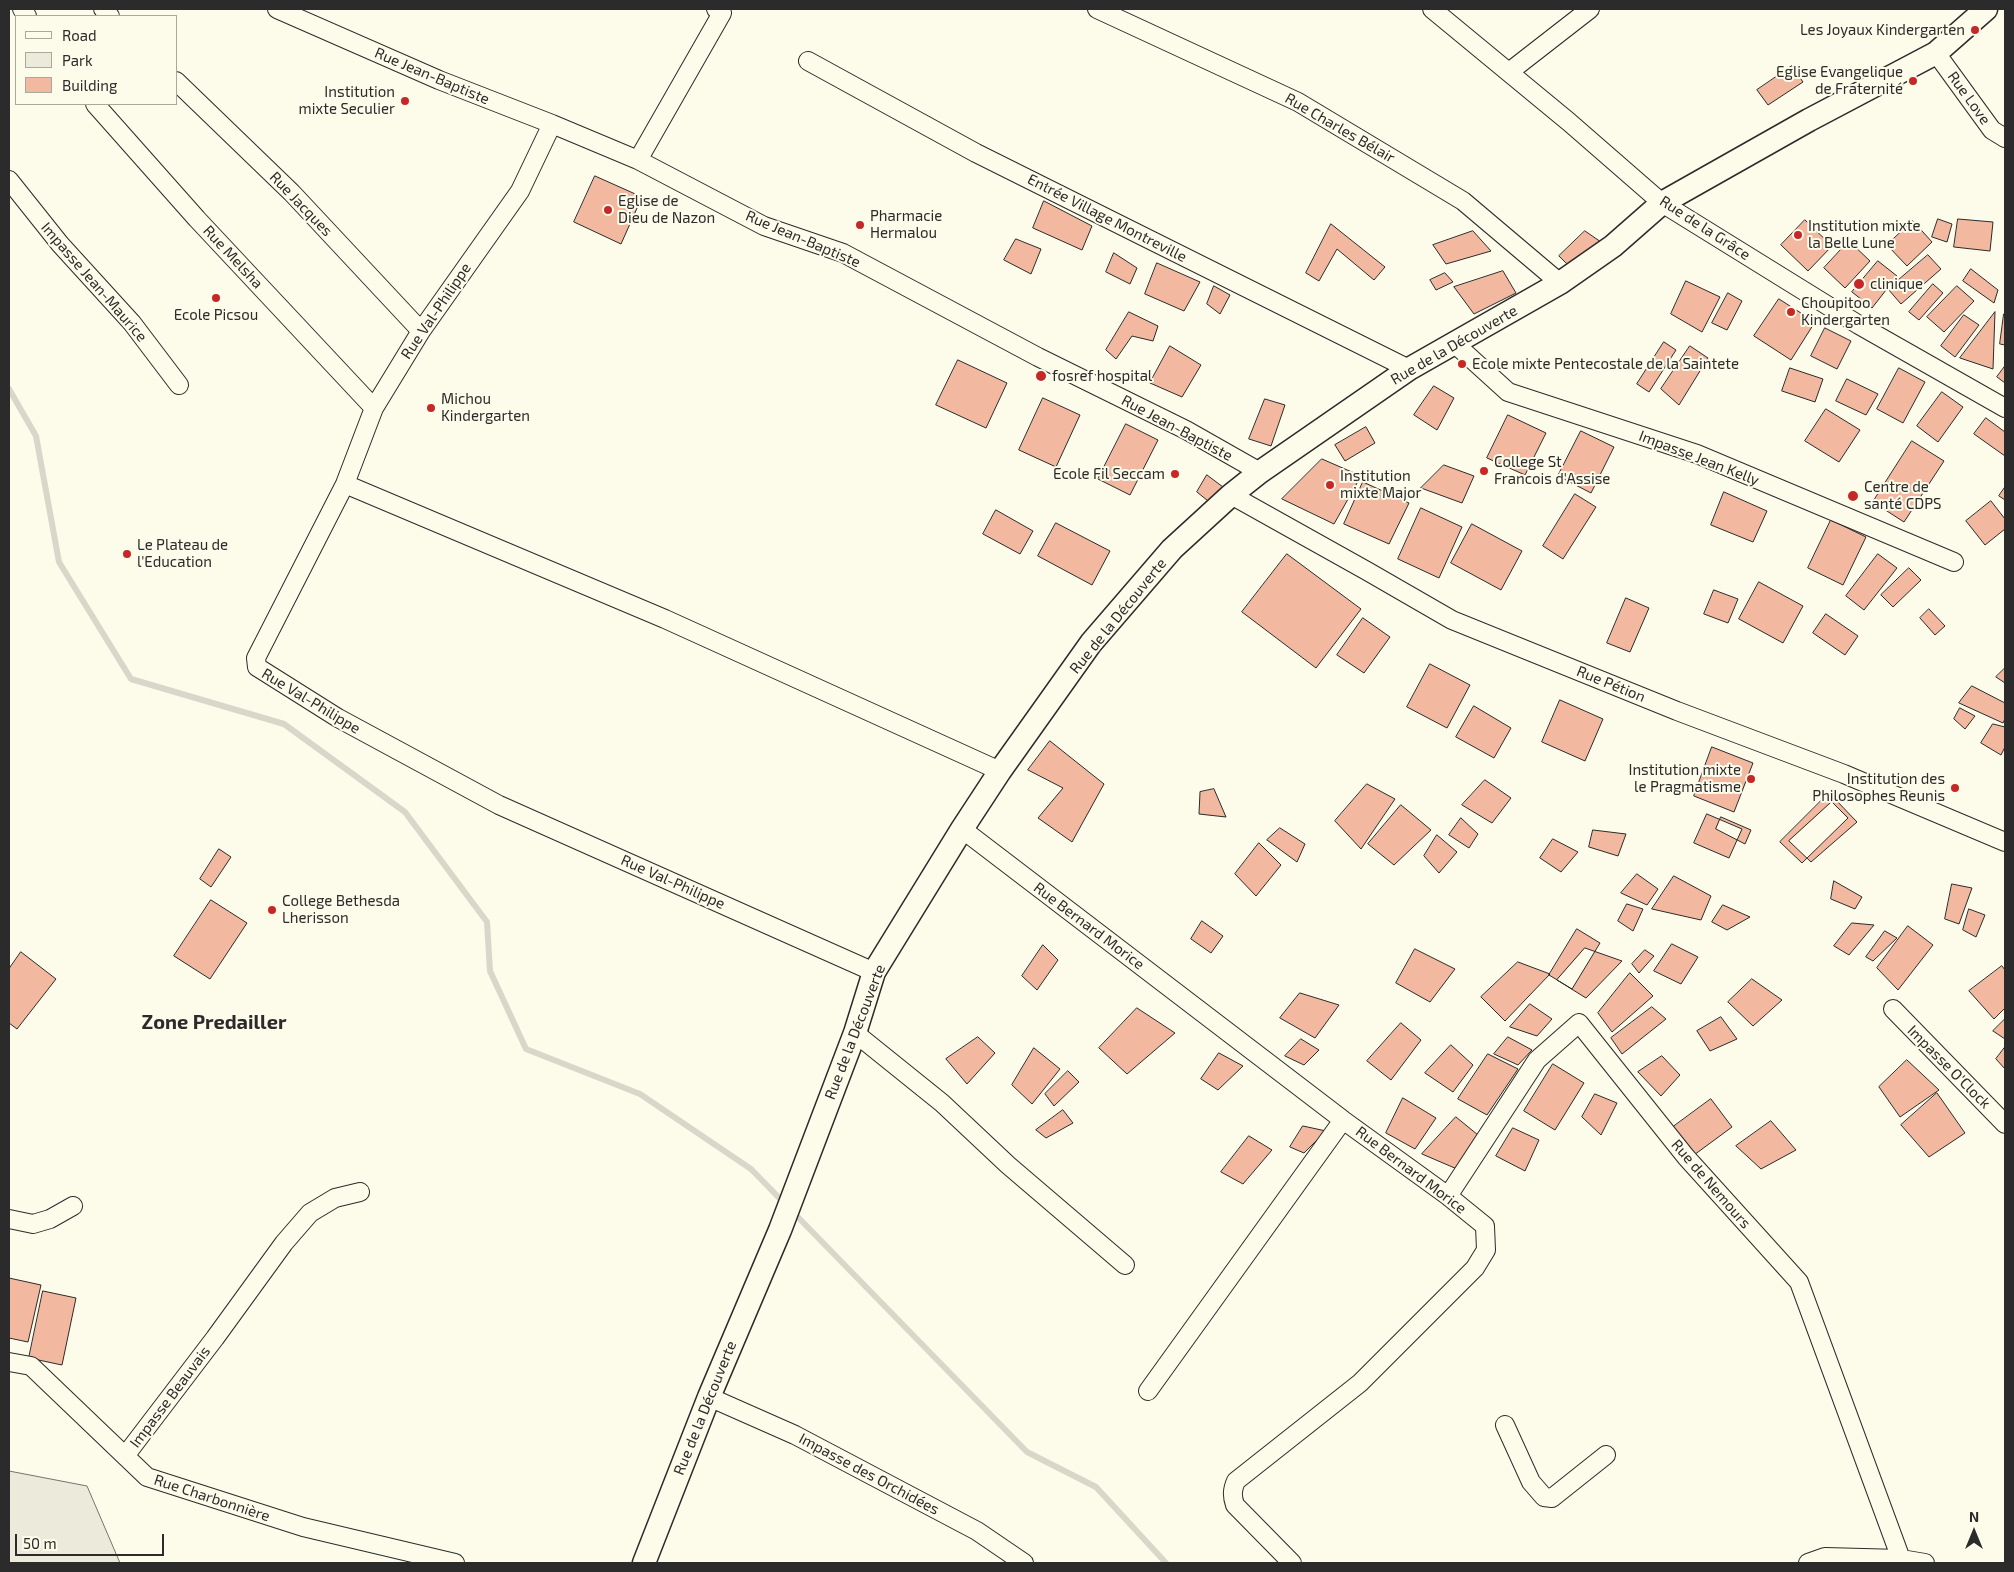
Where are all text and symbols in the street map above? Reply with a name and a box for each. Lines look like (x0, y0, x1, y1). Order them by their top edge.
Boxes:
legend (15, 15, 178, 105)
place label: Les Joyaux Kindergarten (1800, 21, 1965, 39)
marker: Les Joyaux Kindergarten (1969, 24, 1981, 36)
text: Road (62, 26, 97, 44)
street label: Rue Jean-Baptiste (372, 44, 492, 108)
text: Park (62, 51, 93, 69)
place label: Eglise Evangelique de Fraternité (1776, 63, 1903, 98)
street label: Rue Love (1944, 68, 1994, 128)
marker: Eglise Evangelique de Fraternité (1907, 75, 1919, 87)
text: Building (62, 76, 117, 94)
place label: Institution mixte Seculier (299, 83, 395, 118)
street label: Rue Charles Bélair (1282, 89, 1398, 167)
marker: Institution mixte Seculier (399, 95, 411, 107)
street label: Rue Jacques (266, 168, 336, 240)
street label: Entrée Village Montreville (1024, 170, 1190, 266)
place label: Eglise de Dieu de Nazon (618, 192, 715, 227)
street label: Rue de la Grâce (1656, 192, 1754, 264)
marker: Eglise de Dieu de Nazon (602, 204, 614, 216)
street label: Rue Jean-Baptiste (743, 207, 863, 271)
place label: Pharmacie Hermalou (870, 207, 942, 242)
place label: Institution mixte la Belle Lune (1808, 217, 1921, 252)
street label: Impasse Jean-Maurice (37, 219, 151, 345)
marker: Pharmacie Hermalou (854, 219, 866, 231)
street label: Rue Melsha (199, 222, 267, 292)
marker: Institution mixte la Belle Lune (1792, 229, 1804, 241)
street label: Rue Val-Philippe (397, 260, 475, 362)
place label: clinique (1870, 275, 1923, 293)
marker: clinique (1852, 277, 1866, 291)
marker: Ecole Picsou (210, 292, 222, 304)
place label: Choupitoo Kindergarten (1801, 294, 1890, 329)
street label: Rue de la Découverte (1387, 301, 1521, 389)
place label: Ecole Picsou (174, 306, 258, 324)
marker: Choupitoo Kindergarten (1785, 306, 1797, 318)
place label: Ecole mixte Pentecostale de la Saintete (1472, 355, 1739, 373)
marker: Ecole mixte Pentecostale de la Saintete (1456, 358, 1468, 370)
place label: fosref hospital (1052, 367, 1152, 385)
marker: fosref hospital (1034, 369, 1048, 383)
place label: Michou Kindergarten (441, 390, 530, 425)
street label: Rue Jean-Baptiste (1118, 391, 1236, 465)
marker: Michou Kindergarten (425, 402, 437, 414)
street label: Impasse Jean Kelly (1636, 427, 1762, 489)
place label: College St Francois d'Assise (1494, 453, 1610, 488)
place label: Ecole Fil Seccam (1053, 465, 1165, 483)
marker: College St Francois d'Assise (1478, 465, 1490, 477)
place label: Institution mixte Major (1340, 467, 1422, 502)
marker: Ecole Fil Seccam (1169, 468, 1181, 480)
place label: Centre de santé CDPS (1864, 478, 1941, 513)
marker: Institution mixte Major (1324, 479, 1336, 491)
marker: Centre de santé CDPS (1846, 489, 1860, 503)
place label: Le Plateau de l'Education (137, 536, 228, 571)
marker: Le Plateau de l'Education (121, 548, 133, 560)
street label: Rue de la Découverte (1066, 555, 1170, 677)
street label: Rue Pétion (1574, 662, 1648, 706)
street label: Rue Val-Philippe (258, 664, 364, 738)
place label: Institution mixte le Pragmatisme (1628, 761, 1741, 796)
place label: Institution des Philosophes Reunis (1812, 770, 1945, 805)
marker: Institution mixte le Pragmatisme (1745, 773, 1757, 785)
marker: Institution des Philosophes Reunis (1949, 782, 1961, 794)
street label: Rue Val-Philippe (618, 851, 728, 913)
street label: Rue Bernard Morice (1030, 878, 1148, 974)
place label: College Bethesda Lherisson (282, 892, 400, 927)
marker: College Bethesda Lherisson (266, 904, 278, 916)
street label: Rue de la Découverte (821, 962, 889, 1102)
district label: Zone Predailler (142, 1010, 286, 1034)
street label: Impasse O'Clock (1904, 1022, 1994, 1112)
street label: Rue Bernard Morice (1352, 1122, 1470, 1218)
street label: Rue de Nemours (1668, 1136, 1754, 1232)
street label: Rue de la Découverte (670, 1338, 740, 1478)
street label: Impasse Beauvais (126, 1343, 214, 1451)
street label: Impasse des Orchidées (796, 1429, 942, 1519)
street label: Rue Charbonnière (152, 1471, 272, 1525)
north arrow (1949, 1507, 1999, 1557)
text: N (1969, 1508, 1979, 1525)
scale bar (18, 1524, 166, 1556)
text: 50 m (23, 1534, 57, 1552)

